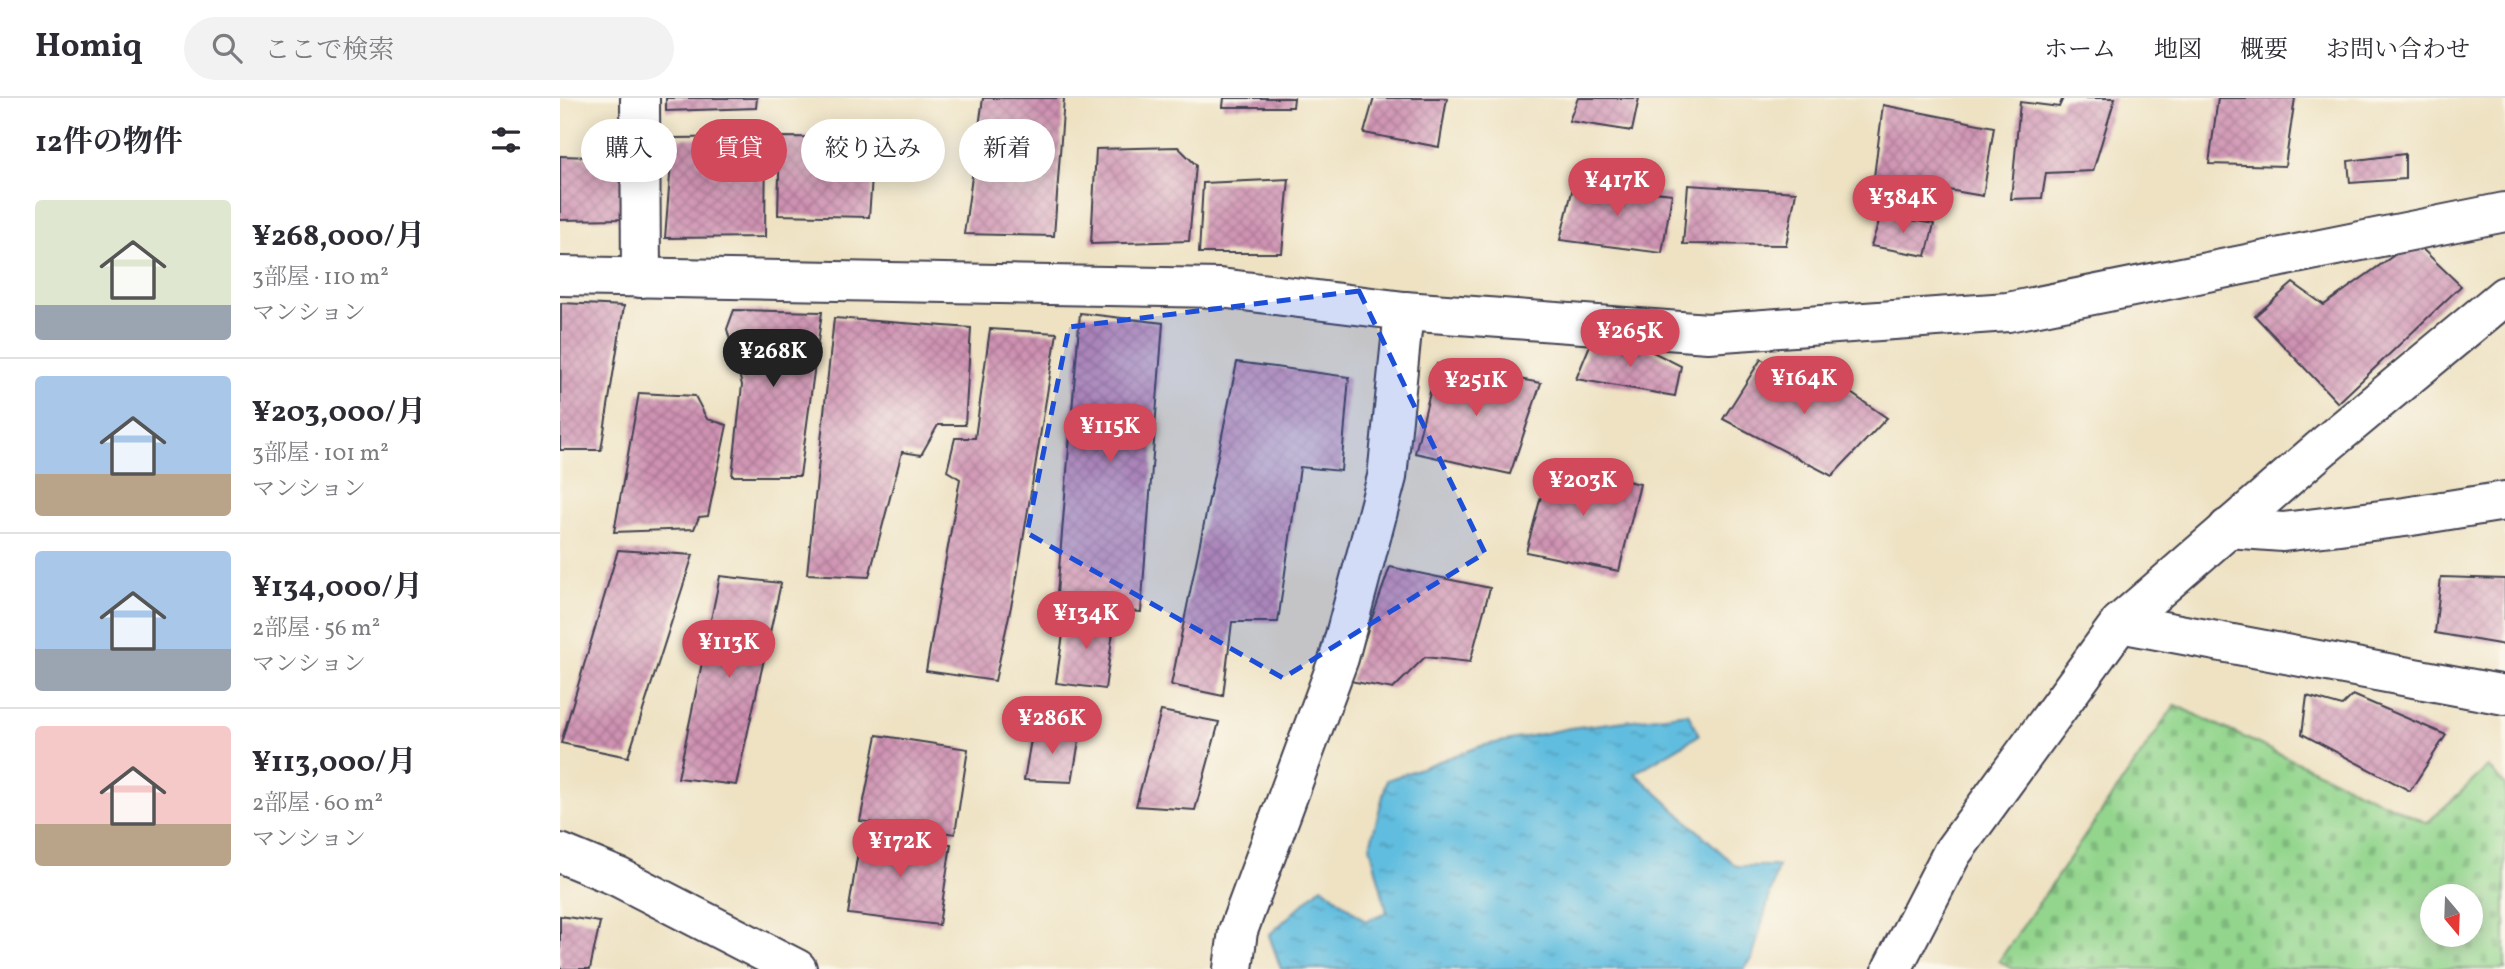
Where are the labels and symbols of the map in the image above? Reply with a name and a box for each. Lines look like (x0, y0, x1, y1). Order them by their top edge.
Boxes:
pin: ¥417K (1568, 158, 1666, 218)
pin: ¥384K (1854, 176, 1952, 235)
pin: ¥265K (1581, 310, 1679, 369)
pin: ¥268K (724, 330, 822, 389)
pin: ¥164K (1755, 356, 1853, 416)
pin: ¥251K (1427, 358, 1525, 418)
pin: ¥115K (1061, 404, 1159, 464)
pin: ¥203K (1534, 458, 1632, 518)
pin: ¥134K (1037, 592, 1135, 651)
pin: ¥113K (680, 620, 778, 680)
pin: ¥286K (1003, 696, 1101, 756)
pin: ¥172K (851, 820, 949, 879)
north arrow (2420, 884, 2483, 947)

